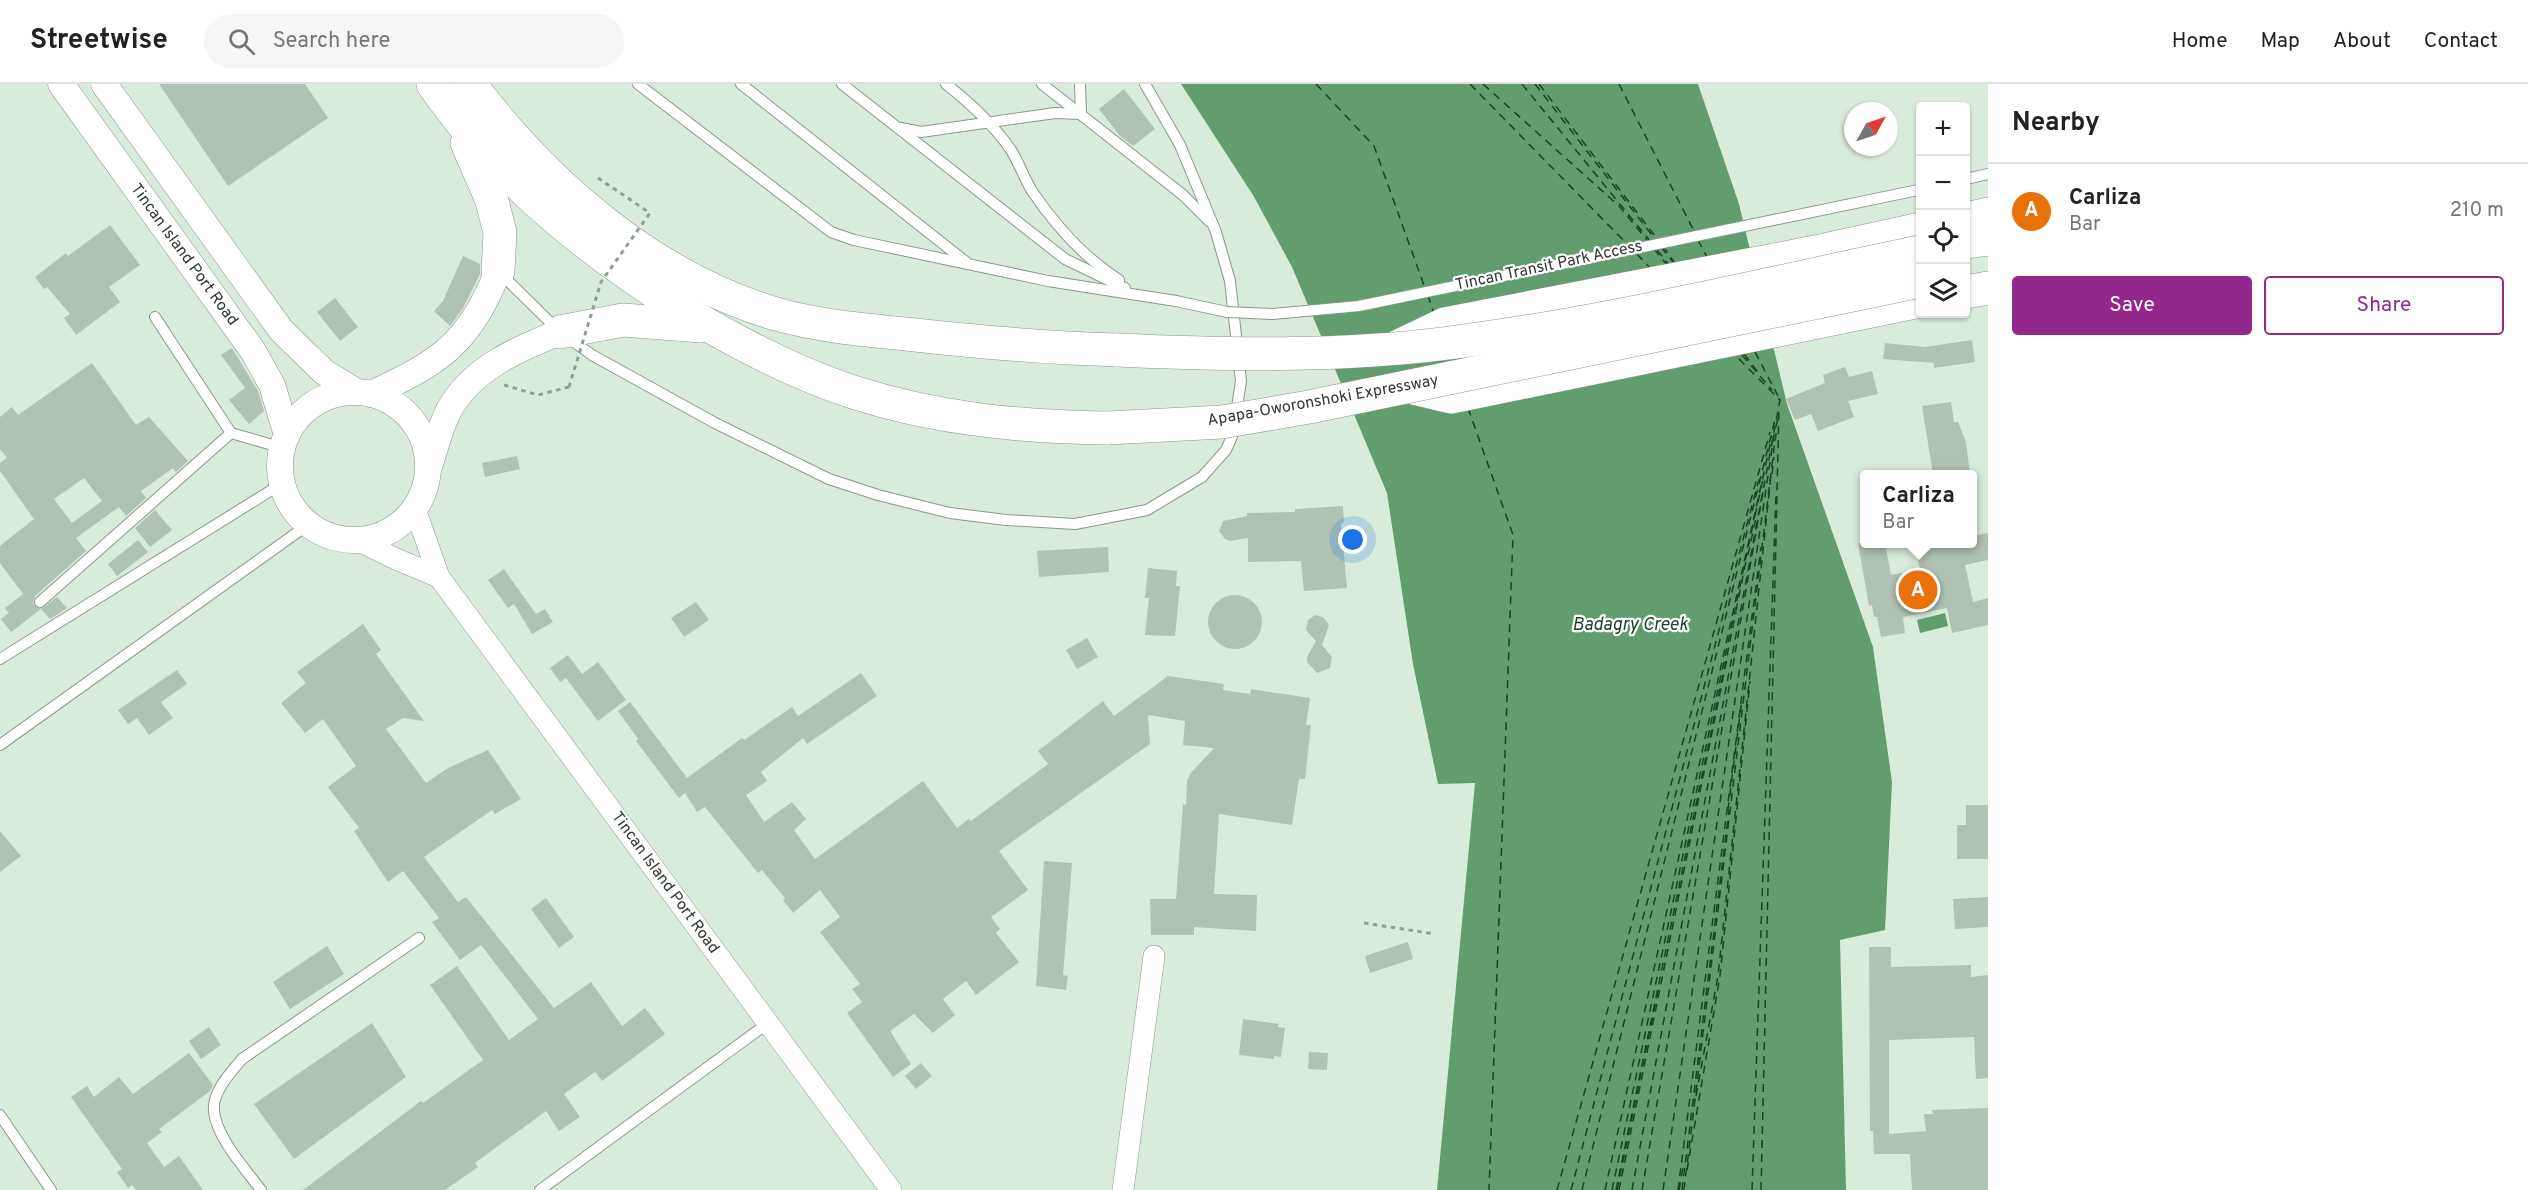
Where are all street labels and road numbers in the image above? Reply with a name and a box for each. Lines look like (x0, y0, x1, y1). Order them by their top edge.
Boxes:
street label: Tincan Island Port Road (126, 180, 242, 330)
street label: Tincan Transit Park Access (1454, 236, 1644, 296)
street label: Apapa-Oworonshoki Expressway (1206, 371, 1440, 431)
street label: Tincan Island Port Road (607, 808, 723, 958)

